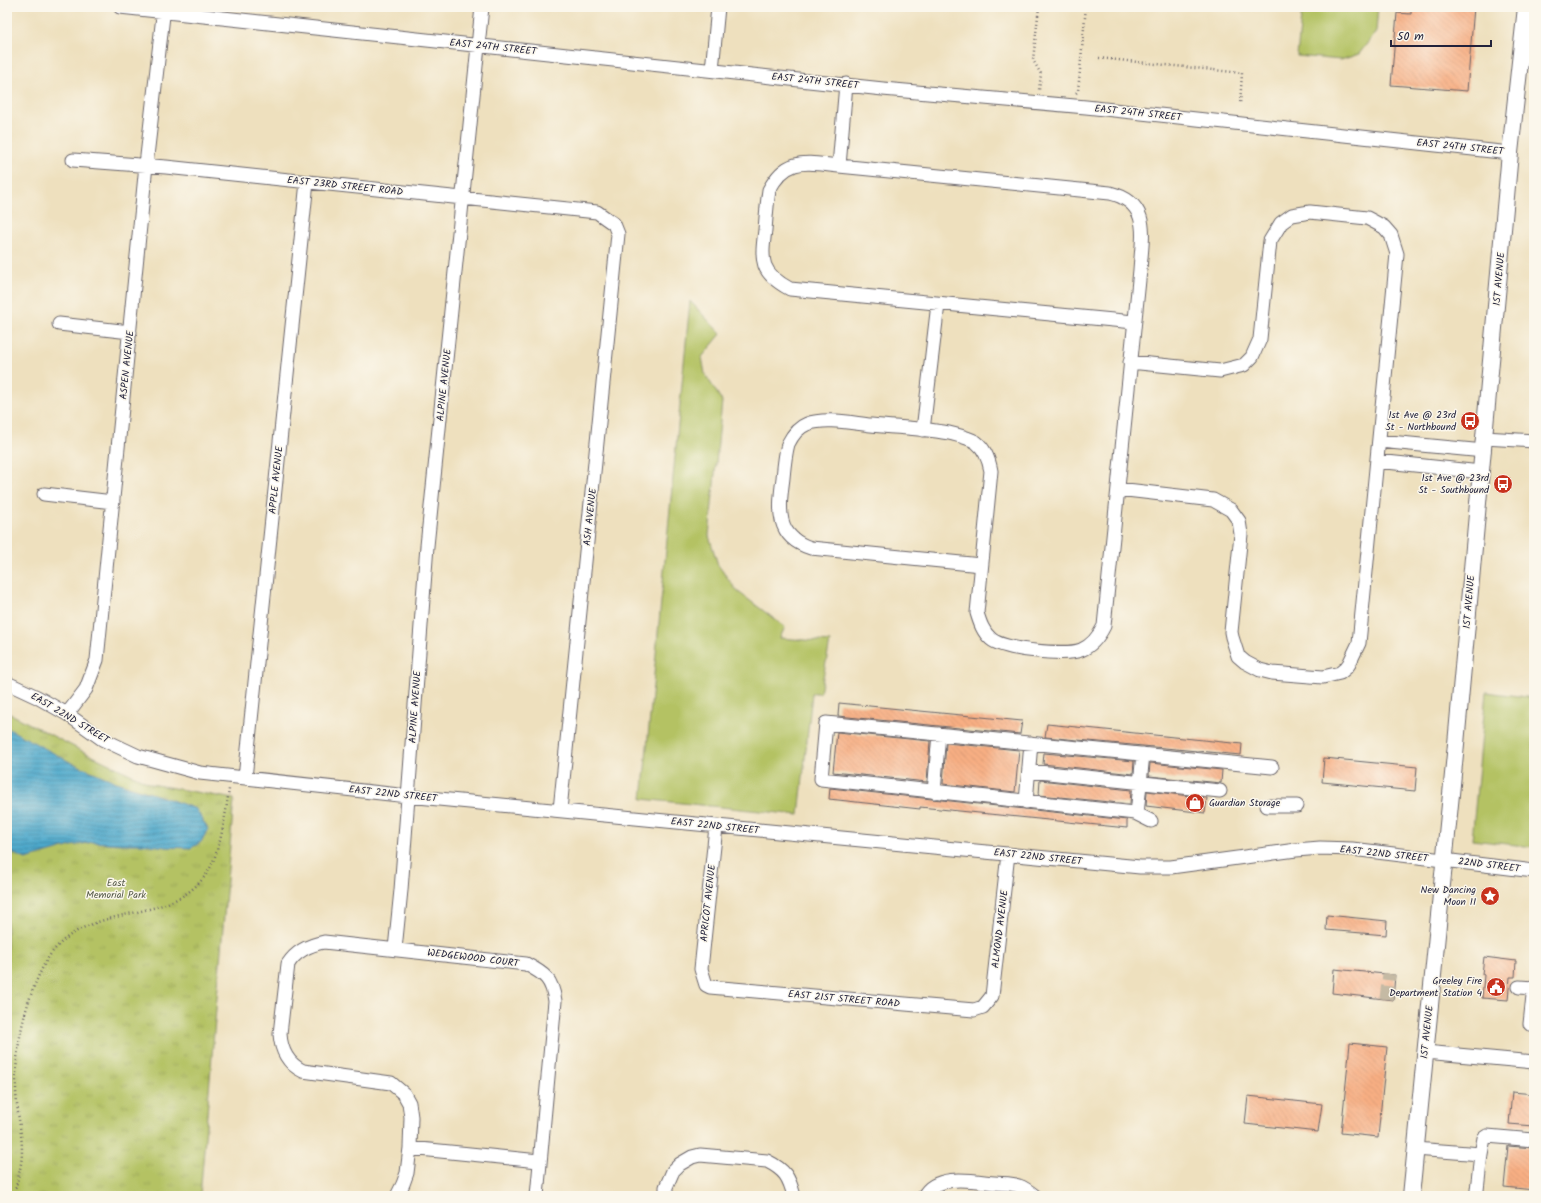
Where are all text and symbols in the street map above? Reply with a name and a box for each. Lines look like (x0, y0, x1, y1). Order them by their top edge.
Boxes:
scale bar (1391, 22, 1491, 48)
text: 50 m (1397, 27, 1424, 46)
street label: EAST 24TH STREET (449, 34, 539, 60)
street label: EAST 24TH STREET (771, 68, 861, 94)
street label: EAST 24TH STREET (1094, 100, 1184, 126)
street label: EAST 24TH STREET (1416, 134, 1506, 160)
street label: EAST 23RD STREET ROAD (286, 172, 404, 200)
street label: 1ST AVENUE (1489, 250, 1509, 306)
street label: ASPEN AVENUE (115, 329, 139, 400)
street label: ALPINE AVENUE (432, 347, 456, 422)
place label: 1st Ave @ 23rd St - Northbound (1385, 407, 1457, 435)
bus stop icon: 1st Ave @ 23rd St - Northbound (1459, 410, 1481, 432)
street label: APPLE AVENUE (264, 444, 288, 515)
place label: 1st Ave @ 23rd St - Southbound (1418, 470, 1490, 498)
bus stop icon: 1st Ave @ 23rd St - Southbound (1492, 473, 1514, 495)
street label: ASH AVENUE (579, 486, 601, 547)
street label: 1ST AVENUE (1459, 573, 1479, 629)
street label: ALPINE AVENUE (404, 669, 426, 744)
street label: EAST 22ND STREET (28, 688, 114, 749)
street label: EAST 22ND STREET (348, 781, 440, 807)
shop icon: Guardian Storage (1184, 792, 1206, 814)
place label: Guardian Storage (1209, 795, 1281, 811)
street label: EAST 22ND STREET (670, 813, 762, 839)
street label: EAST 22ND STREET (1339, 841, 1431, 867)
street label: EAST 22ND STREET (993, 844, 1085, 870)
street label: 22ND STREET (1457, 853, 1523, 877)
street label: APRICOT AVENUE (696, 862, 720, 943)
park label: East Memorial Park (86, 875, 146, 903)
place label: New Dancing Moon II (1421, 882, 1476, 910)
place icon: New Dancing Moon II (1479, 885, 1501, 907)
street label: ALMOND AVENUE (987, 888, 1013, 969)
street label: WEDGEWOOD COURT (426, 944, 521, 972)
place label: Greeley Fire Department Station 4 (1389, 973, 1482, 1001)
public building icon: Greeley Fire Department Station 4 (1485, 976, 1507, 998)
street label: EAST 21ST STREET ROAD (787, 986, 901, 1012)
street label: 1ST AVENUE (1416, 1003, 1438, 1060)

